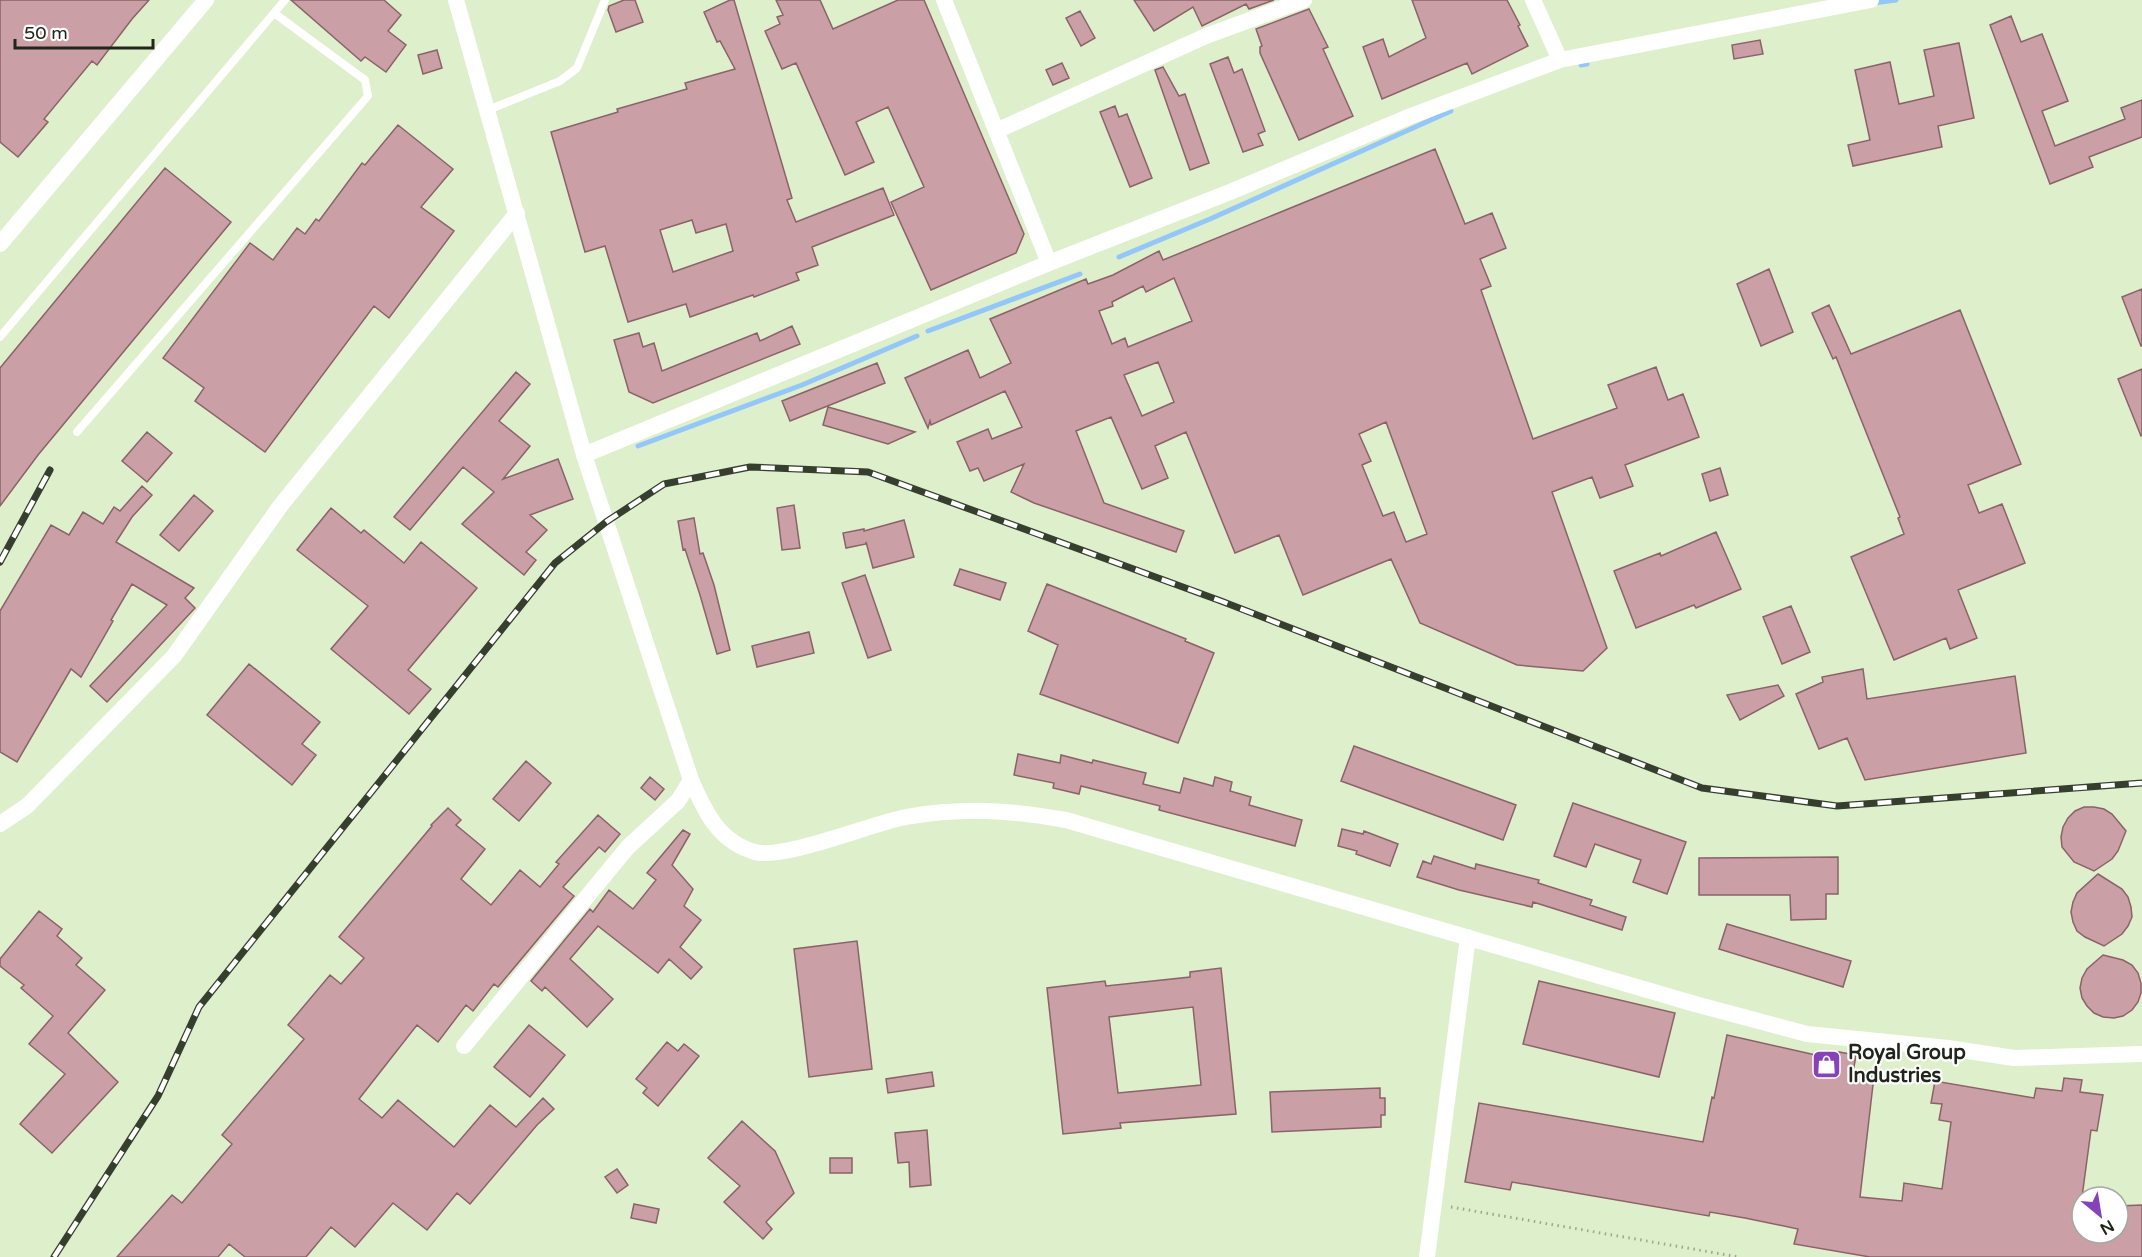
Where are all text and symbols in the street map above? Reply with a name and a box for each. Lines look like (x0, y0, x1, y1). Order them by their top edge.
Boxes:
scale bar (15, 12, 153, 50)
text: 50 m (24, 22, 68, 44)
place label: Royal Group Industries (1848, 1041, 1966, 1088)
shop icon: Royal Group Industries (1811, 1048, 1843, 1080)
north arrow (2070, 1185, 2130, 1245)
text: N (2096, 1215, 2118, 1239)

